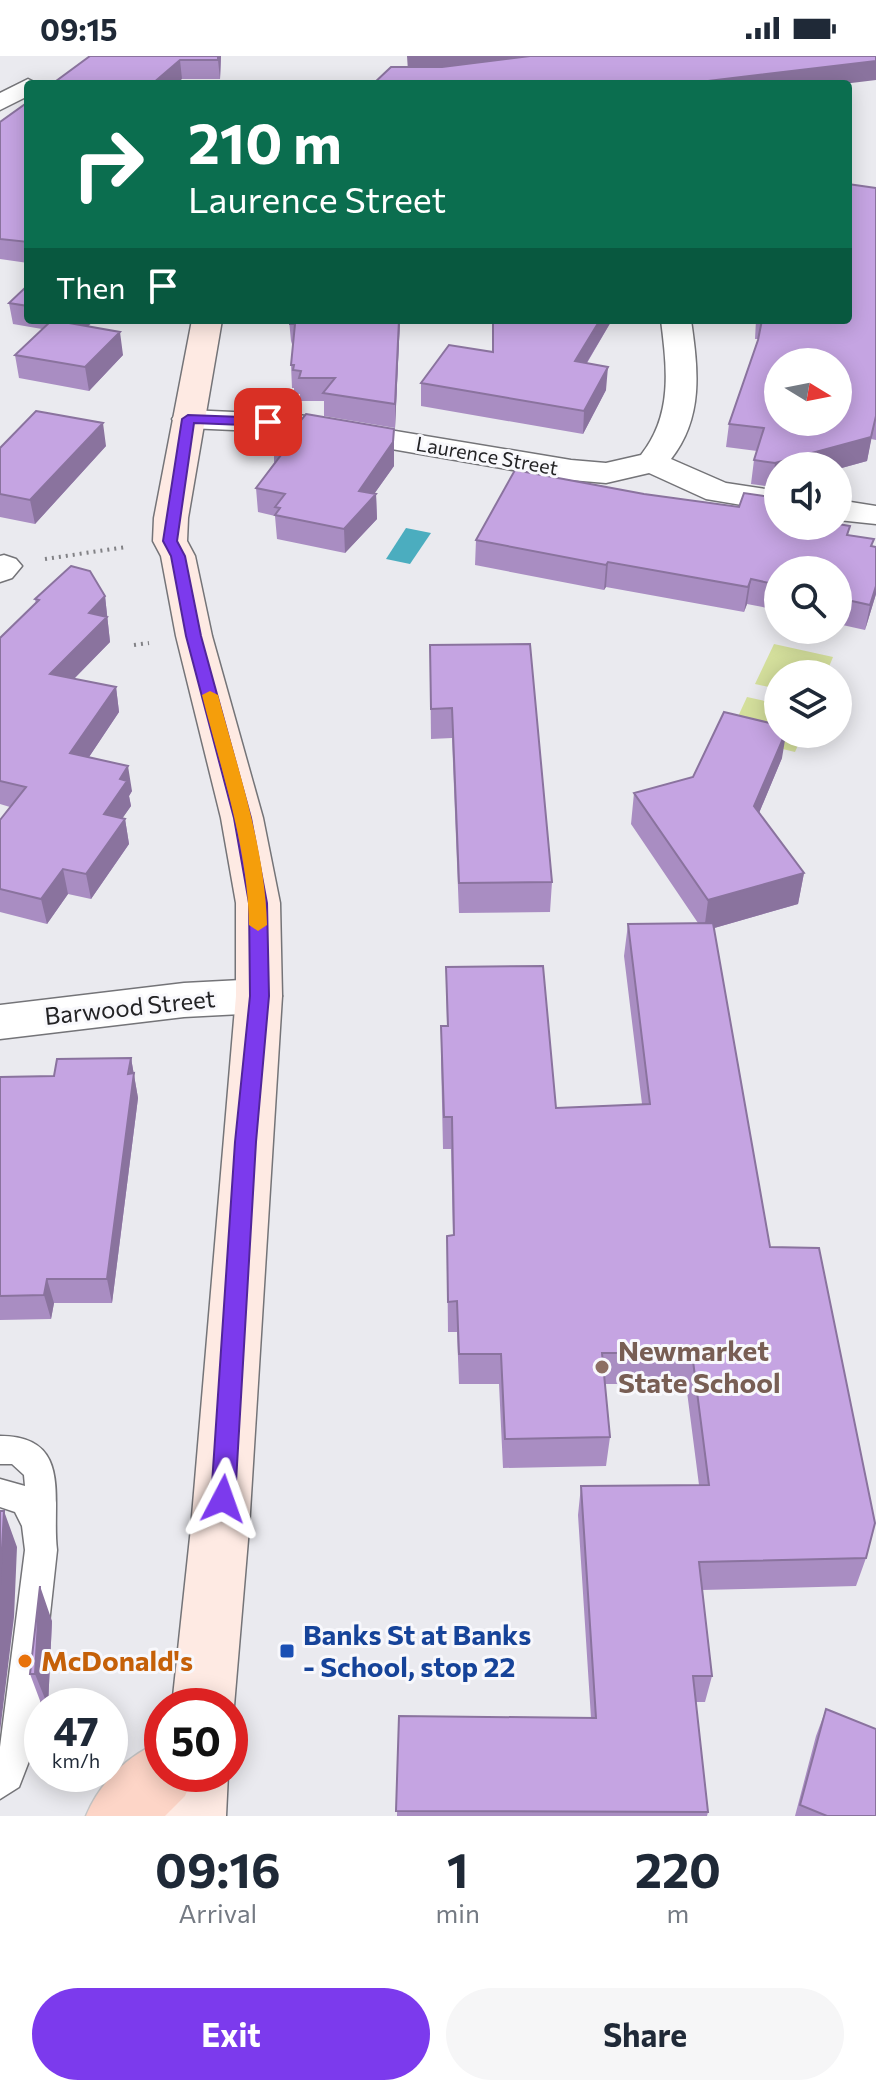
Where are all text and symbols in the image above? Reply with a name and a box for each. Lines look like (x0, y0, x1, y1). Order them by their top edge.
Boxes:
text: 09:15 (40, 10, 117, 47)
text: 210 m (188, 107, 342, 176)
icon: right (56, 112, 160, 216)
text: Laurence Street (188, 176, 446, 220)
icon: arrive (141, 264, 185, 308)
text: Then (56, 268, 125, 305)
north arrow (764, 348, 852, 436)
map controls (764, 348, 852, 748)
pin (234, 388, 302, 456)
icon: arrive (246, 400, 290, 444)
street label: Laurence Street (414, 431, 560, 479)
button: sound (764, 452, 852, 540)
button: search (764, 556, 852, 644)
button: layers (764, 660, 852, 748)
street label: Barwood Street (43, 983, 217, 1030)
place label: Newmarket State School (618, 1333, 781, 1399)
marker: Newmarket State School (593, 1358, 611, 1376)
position arrow (181, 1457, 265, 1541)
place label: Banks St at Banks - School, stop 22 (303, 1617, 531, 1683)
marker: Banks St at Banks - School, stop 22 (278, 1642, 296, 1660)
place label: McDonald's (41, 1643, 193, 1677)
marker: McDonald's (16, 1652, 34, 1670)
speed limit sign: 50 (144, 1688, 248, 1792)
text: 47 (53, 1705, 99, 1754)
text: km/h (52, 1748, 100, 1772)
text: 09:16 (155, 1839, 281, 1898)
text: 1 (447, 1839, 469, 1898)
text: 220 (635, 1839, 721, 1898)
text: Arrival (178, 1897, 257, 1928)
text: min (436, 1897, 480, 1928)
text: m (667, 1897, 689, 1928)
button: Exit (32, 1988, 430, 2080)
button: Share (446, 1988, 844, 2080)

